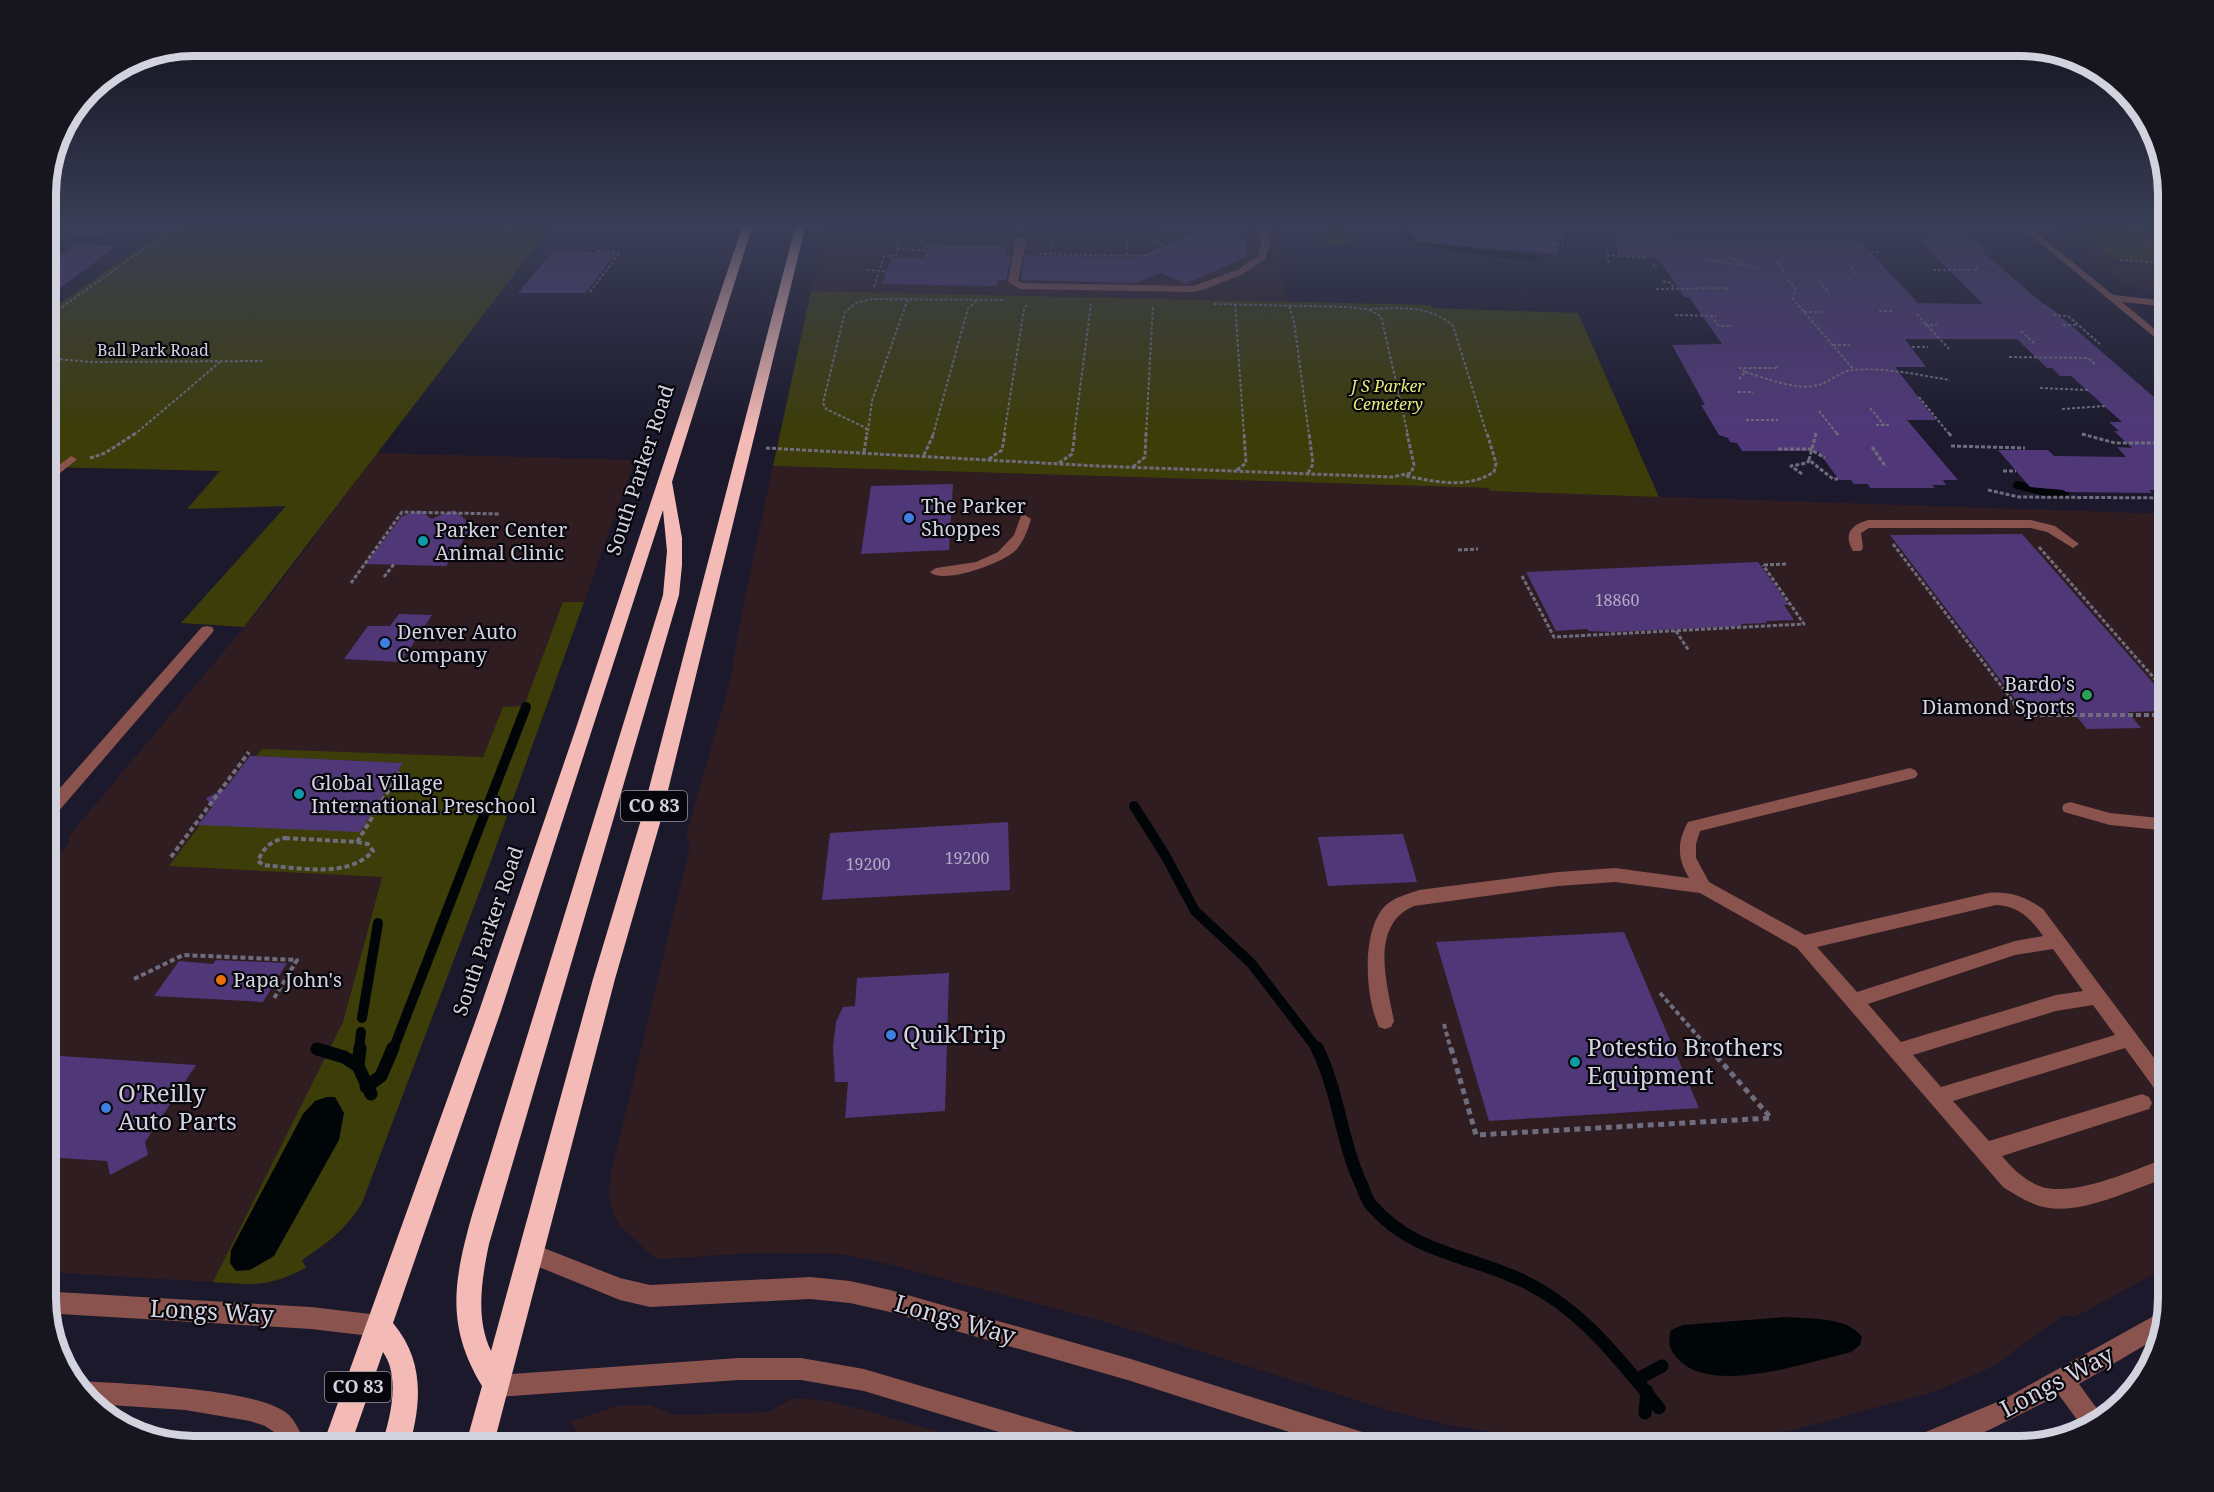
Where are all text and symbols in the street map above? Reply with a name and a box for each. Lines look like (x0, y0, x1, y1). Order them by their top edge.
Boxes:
street label: Ball Park Road (97, 339, 209, 361)
park label: J S Parker Cemetery (1348, 375, 1425, 415)
street label: South Parker Road (599, 381, 680, 558)
place label: The Parker Shoppes (921, 492, 1027, 542)
marker: The Parker Shoppes (902, 511, 916, 525)
place label: Parker Center Animal Clinic (435, 516, 568, 566)
marker: Parker Center Animal Clinic (416, 534, 430, 548)
house number: 18860 (1595, 589, 1639, 611)
place label: Denver Auto Company (397, 618, 517, 668)
marker: Denver Auto Company (378, 636, 392, 650)
place label: Bardo's Diamond Sports (1922, 670, 2075, 720)
marker: Bardo's Diamond Sports (2080, 688, 2094, 702)
place label: Global Village International Preschool (311, 769, 536, 819)
marker: Global Village International Preschool (292, 787, 306, 801)
road number: CO 83 (621, 791, 687, 821)
street label: South Parker Road (446, 842, 529, 1019)
house number: 19200 (945, 847, 989, 869)
house number: 19200 (846, 853, 890, 875)
place label: Papa John's (233, 966, 342, 993)
marker: Papa John's (214, 973, 228, 987)
place label: QuikTrip (903, 1017, 1006, 1050)
marker: QuikTrip (884, 1028, 898, 1042)
place label: Potestio Brothers Equipment (1587, 1030, 1783, 1091)
marker: Potestio Brothers Equipment (1568, 1055, 1582, 1069)
place label: O'Reilly Auto Parts (118, 1076, 237, 1137)
marker: O'Reilly Auto Parts (99, 1101, 113, 1115)
street label: Longs Way (891, 1286, 1020, 1352)
street label: Longs Way (149, 1291, 275, 1330)
street label: Longs Way (1994, 1337, 2119, 1424)
road number: CO 83 (325, 1372, 391, 1402)

